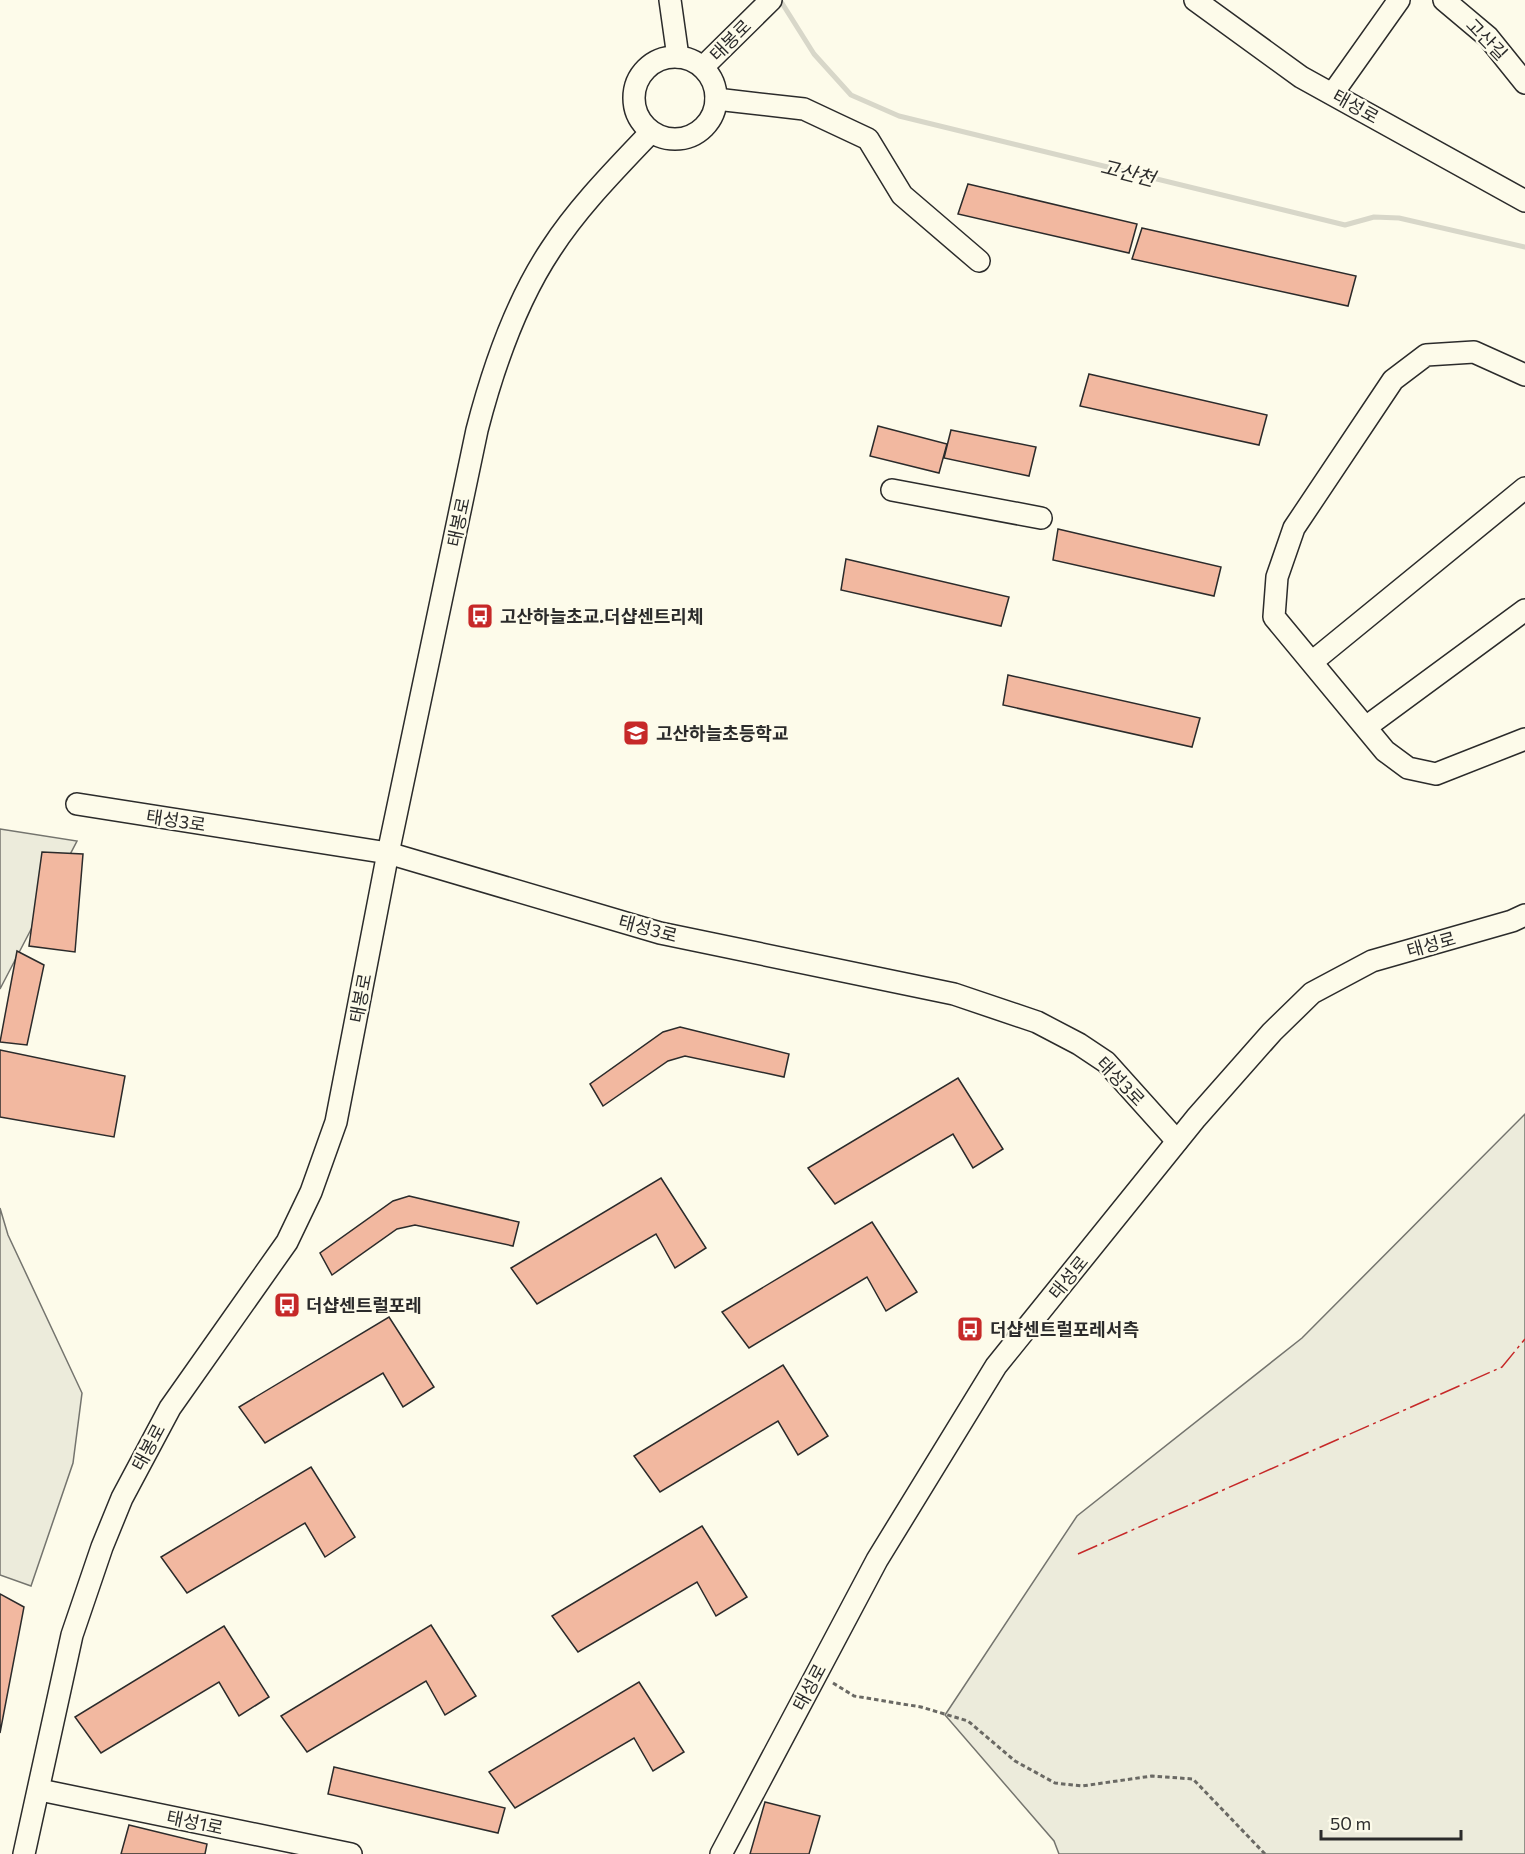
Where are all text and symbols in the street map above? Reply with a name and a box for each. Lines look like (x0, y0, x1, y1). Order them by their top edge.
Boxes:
street label: 고산길 (1462, 13, 1512, 65)
street label: 태봉로 (705, 15, 755, 65)
street label: 태성로 (1329, 84, 1383, 128)
water label: 고산천 (1098, 154, 1160, 191)
street label: 태봉로 (442, 495, 474, 549)
bus stop icon: 고산하늘초교.더샵센트리체 (465, 601, 495, 631)
place label: 고산하늘초교.더샵센트리체 (500, 605, 703, 627)
school or university icon: 고산하늘초등학교 (621, 718, 651, 748)
place label: 고산하늘초등학교 (656, 722, 788, 744)
street label: 태성3로 (145, 804, 207, 836)
street label: 태성3로 (616, 910, 680, 946)
street label: 태성로 (1404, 927, 1458, 961)
street label: 태봉로 (344, 972, 376, 1024)
street label: 태성3로 (1092, 1052, 1150, 1110)
street label: 태성로 (1044, 1251, 1092, 1303)
bus stop icon: 더샵센트럴포레 (272, 1290, 302, 1320)
place label: 더샵센트럴포레 (306, 1294, 422, 1316)
bus stop icon: 더샵센트럴포레서측 (955, 1314, 985, 1344)
place label: 더샵센트럴포레서측 (990, 1318, 1139, 1340)
street label: 태봉로 (127, 1420, 169, 1474)
street label: 태성로 (788, 1660, 830, 1714)
scale bar (1321, 1803, 1460, 1841)
street label: 태성1로 (165, 1805, 225, 1839)
text: 50 m (1330, 1812, 1371, 1834)

